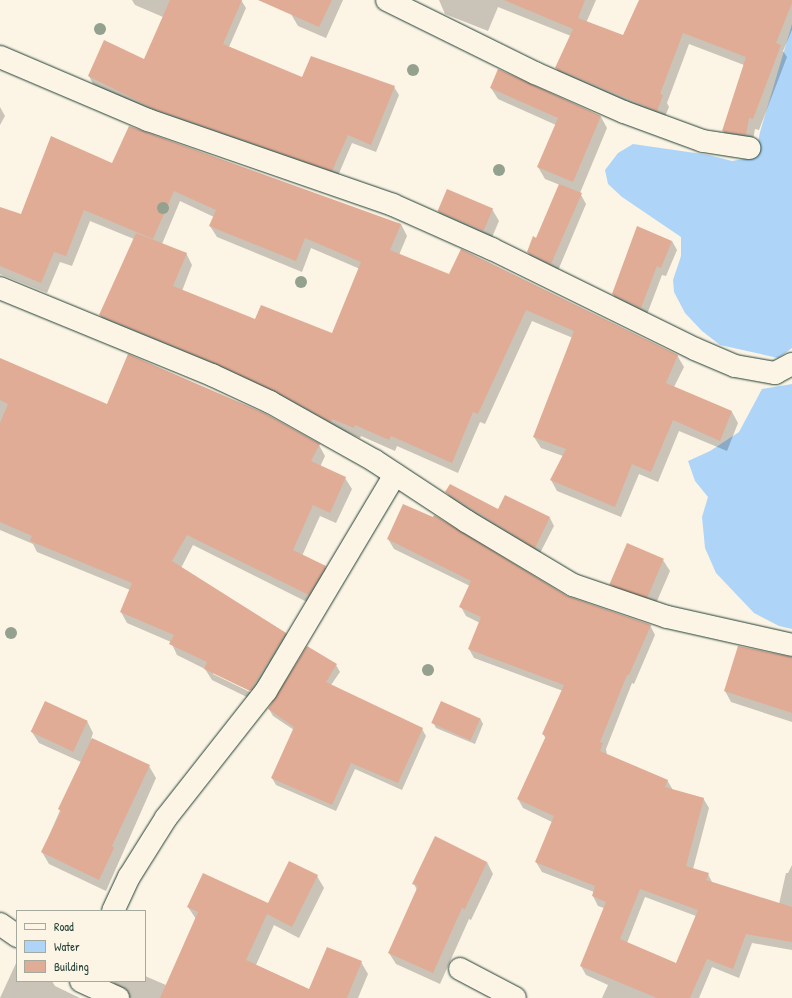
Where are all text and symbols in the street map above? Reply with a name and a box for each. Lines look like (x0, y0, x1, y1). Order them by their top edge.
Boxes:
legend (16, 910, 146, 982)
text: Road (54, 918, 74, 935)
text: Water (54, 938, 80, 955)
text: Building (54, 958, 89, 975)

